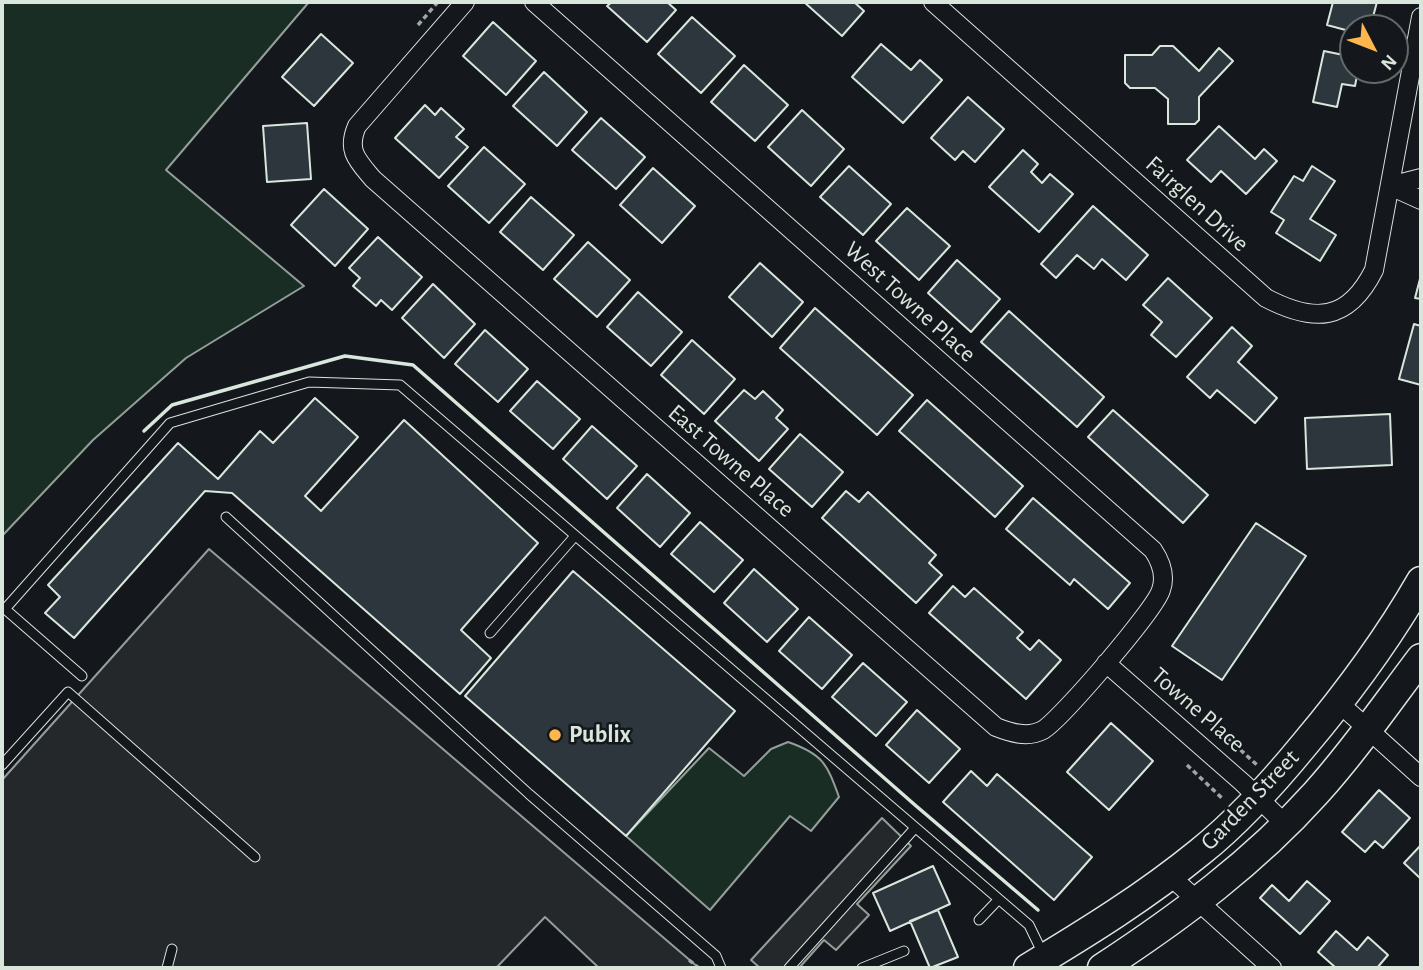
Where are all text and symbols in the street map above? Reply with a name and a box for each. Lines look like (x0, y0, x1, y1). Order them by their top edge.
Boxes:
north arrow (1339, 14, 1409, 84)
text: N (1377, 51, 1400, 73)
street label: Fairglen Drive (1139, 150, 1255, 258)
street label: West Towne Place (838, 235, 982, 369)
street label: East Towne Place (662, 398, 800, 524)
street label: Towne Place (1145, 661, 1251, 759)
place label: Publix (569, 721, 631, 749)
marker: Publix (547, 727, 563, 743)
street label: Garden Street (1195, 744, 1305, 856)

